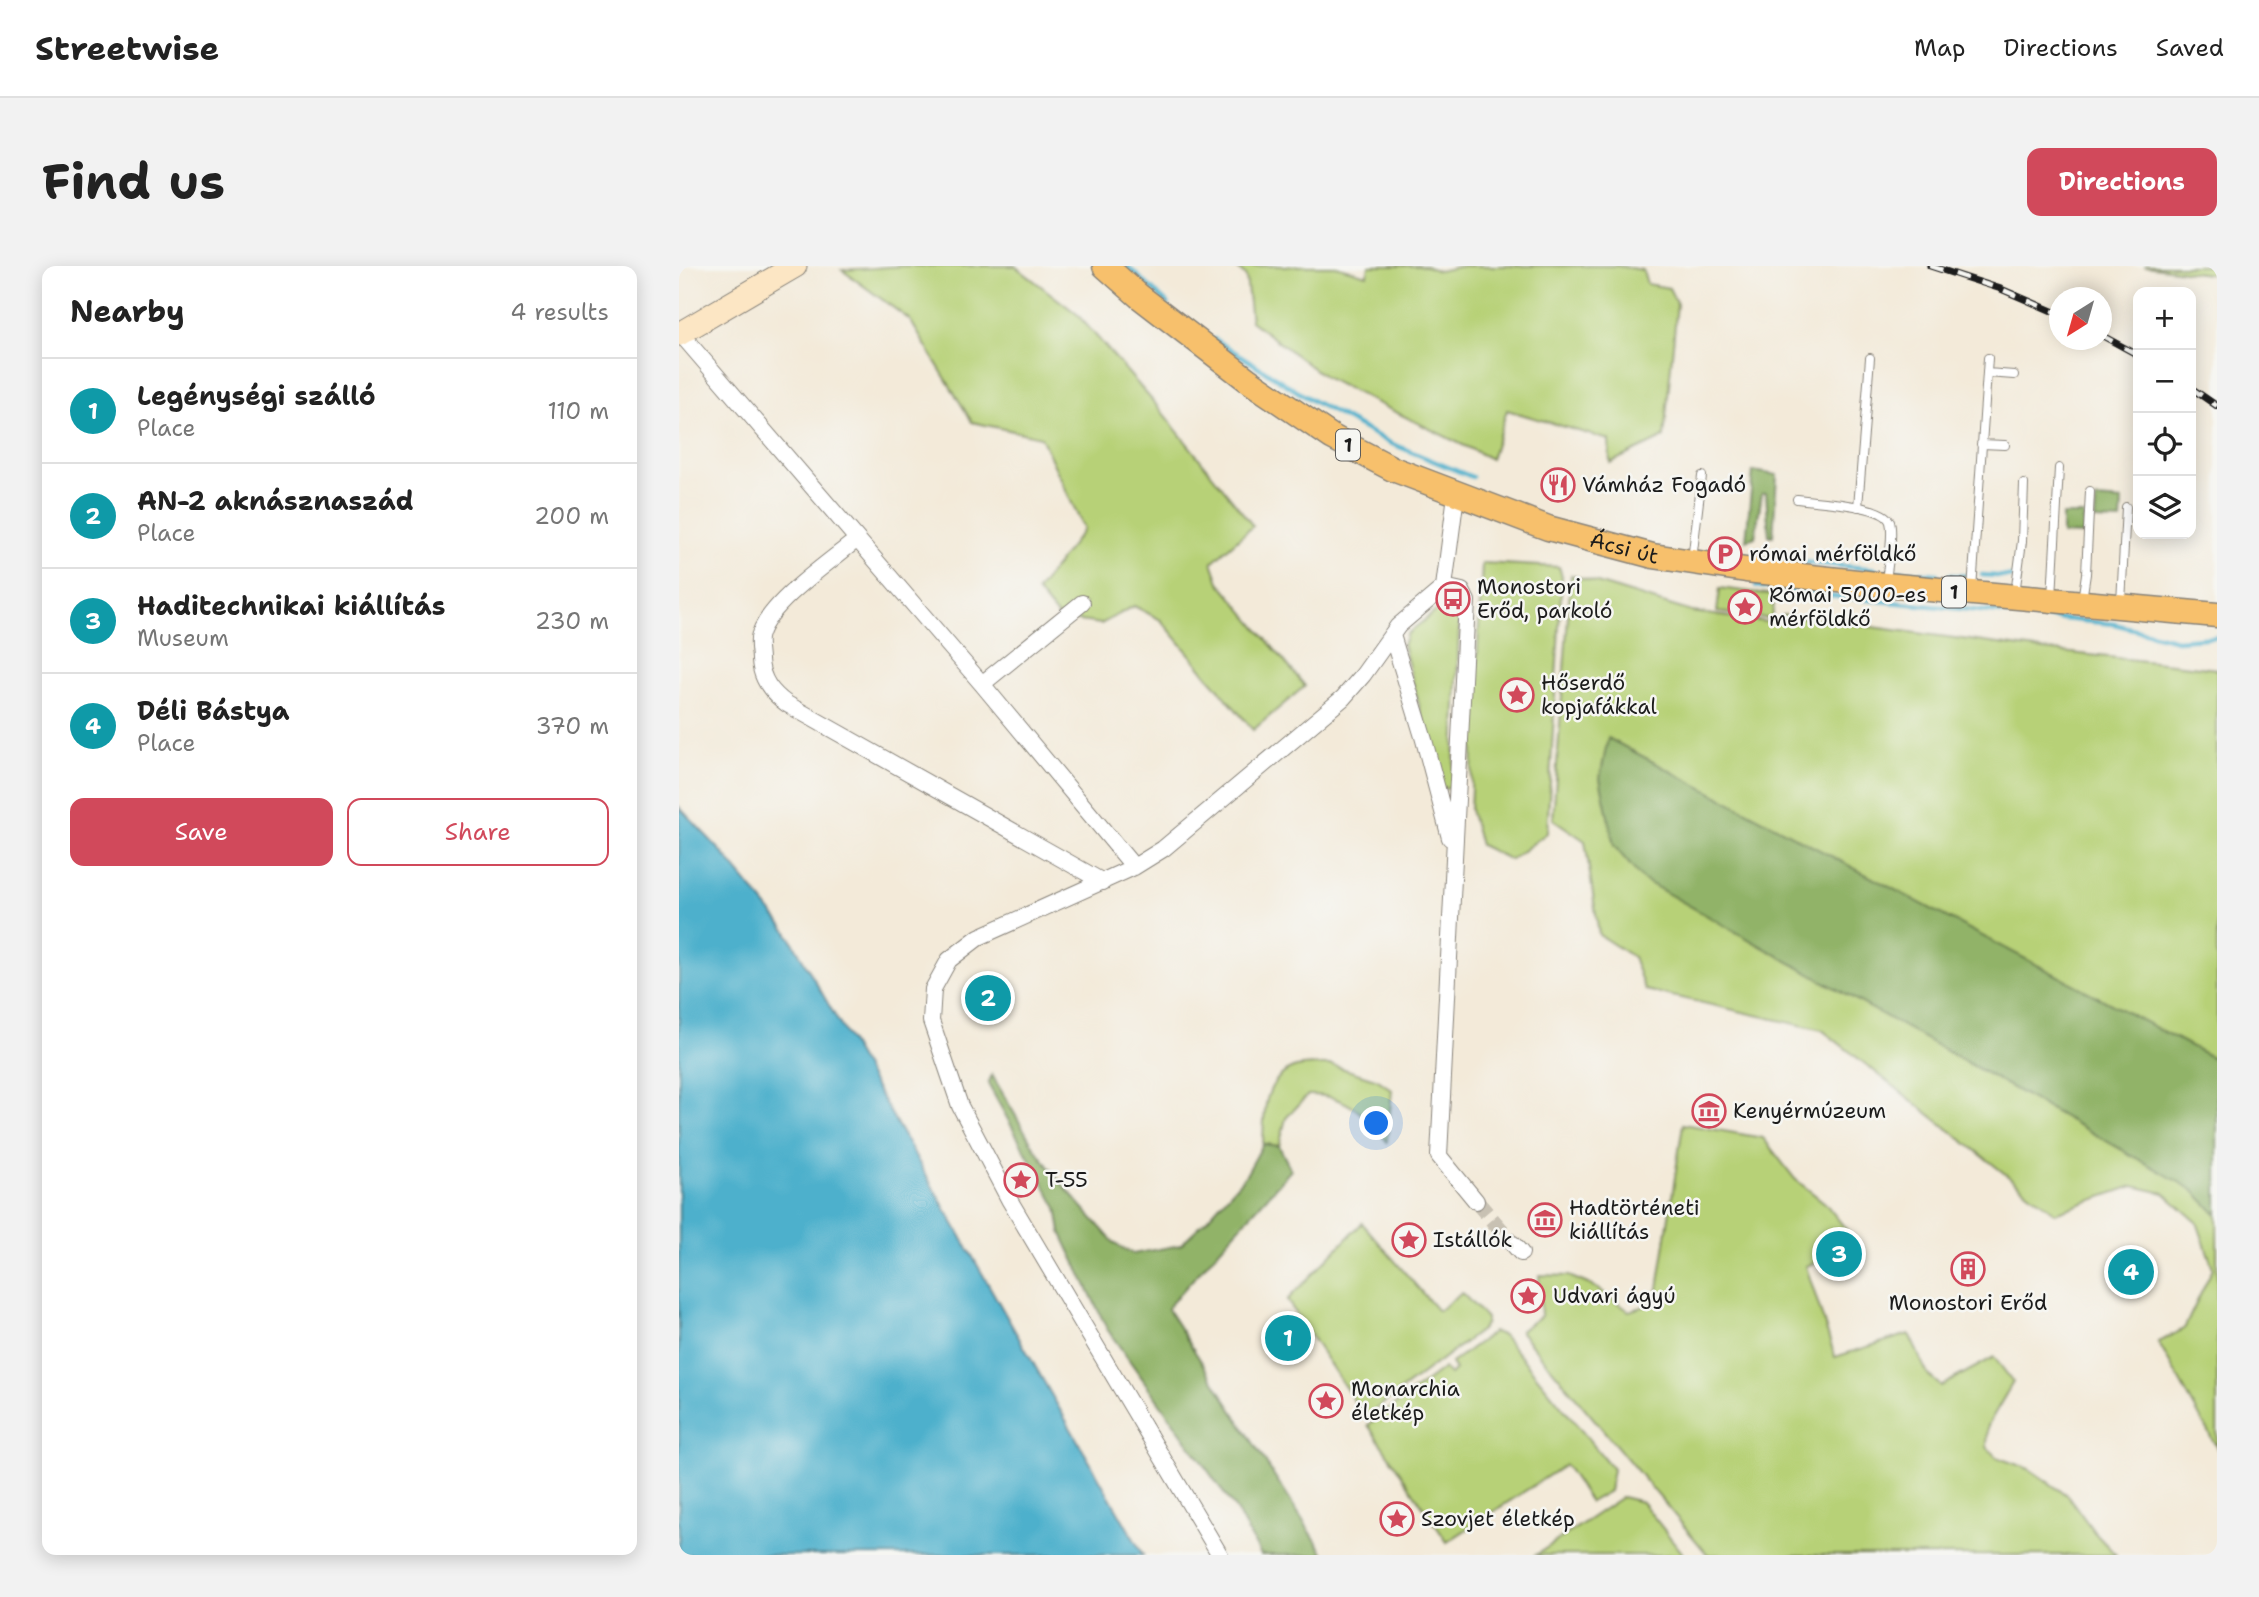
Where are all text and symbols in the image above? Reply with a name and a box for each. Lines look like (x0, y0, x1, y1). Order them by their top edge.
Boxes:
text: Streetwise (35, 26, 219, 71)
text: Map (1914, 32, 1965, 64)
text: Directions (2003, 32, 2118, 64)
text: Saved (2156, 32, 2224, 64)
button: Directions (2027, 148, 2217, 216)
text: Find us (42, 149, 225, 215)
north arrow (2049, 287, 2112, 350)
map controls (2133, 287, 2196, 539)
button: + (2133, 287, 2196, 350)
text: Nearby (70, 291, 185, 332)
text: 4 results (510, 297, 609, 327)
button: − (2133, 350, 2196, 413)
text: Legénységi szálló (137, 378, 376, 413)
text: 1 (88, 396, 98, 426)
text: 110 m (547, 396, 609, 426)
text: Place (137, 413, 196, 443)
button: locate (2133, 413, 2196, 476)
road number: 1 (1336, 430, 1360, 461)
restaurant icon: Vámház Fogadó (1539, 466, 1577, 504)
place label: Vámház Fogadó (1582, 471, 1746, 499)
button: layers (2133, 476, 2196, 539)
text: AN-2 aknásznaszád (137, 483, 414, 518)
text: 2 (85, 501, 101, 531)
text: 200 m (534, 501, 609, 531)
text: Place (137, 518, 196, 548)
street label: Ácsi út (1587, 525, 1660, 571)
parking icon: római mérföldkő (1706, 535, 1744, 573)
place label: római mérföldkő (1749, 540, 1917, 568)
place label: Monostori Erőd, parkoló (1477, 573, 1613, 625)
road number: 1 (1942, 576, 1966, 608)
bus stop icon: Monostori Erőd, parkoló (1434, 580, 1472, 618)
place label: Római 5000-es mérföldkő (1769, 581, 1927, 633)
text: Haditechnikai kiállítás (137, 588, 445, 623)
place icon: Római 5000-es mérföldkő (1726, 588, 1764, 626)
text: 3 (85, 606, 101, 636)
text: 230 m (535, 606, 609, 636)
text: Museum (137, 623, 229, 653)
place label: Hőserdő kopjafákkal (1541, 669, 1657, 721)
place icon: Hőserdő kopjafákkal (1498, 676, 1536, 714)
text: Déli Bástya (137, 693, 290, 728)
text: 4 (85, 711, 101, 741)
text: 370 m (536, 711, 609, 741)
text: Place (137, 728, 196, 758)
button: Save (70, 798, 333, 866)
button: Share (347, 798, 609, 866)
pin: 2 (965, 972, 1011, 1024)
museum icon: Kenyérmúzeum (1690, 1092, 1728, 1130)
place label: Kenyérmúzeum (1733, 1097, 1886, 1125)
your location (1359, 1106, 1393, 1140)
place icon: T-55 (1002, 1161, 1040, 1199)
place label: T-55 (1045, 1166, 1088, 1194)
place label: Hadtörténeti kiállítás (1569, 1194, 1700, 1246)
museum icon: Hadtörténeti kiállítás (1526, 1201, 1564, 1239)
place icon: Istállók (1390, 1221, 1428, 1259)
place label: Istállók (1433, 1226, 1513, 1254)
pin: 3 (1816, 1228, 1862, 1280)
pin: 4 (2108, 1246, 2154, 1298)
building icon: Monostori Erőd (1949, 1250, 1987, 1288)
place icon: Udvari ágyú (1509, 1277, 1547, 1315)
place label: Udvari ágyú (1553, 1282, 1676, 1310)
place label: Monostori Erőd (1889, 1289, 2047, 1317)
pin: 1 (1265, 1312, 1311, 1364)
place label: Monarchia életkép (1351, 1375, 1460, 1427)
place icon: Monarchia életkép (1307, 1382, 1345, 1420)
place icon: Szovjet életkép (1378, 1500, 1416, 1538)
place label: Szovjet életkép (1421, 1505, 1575, 1533)

